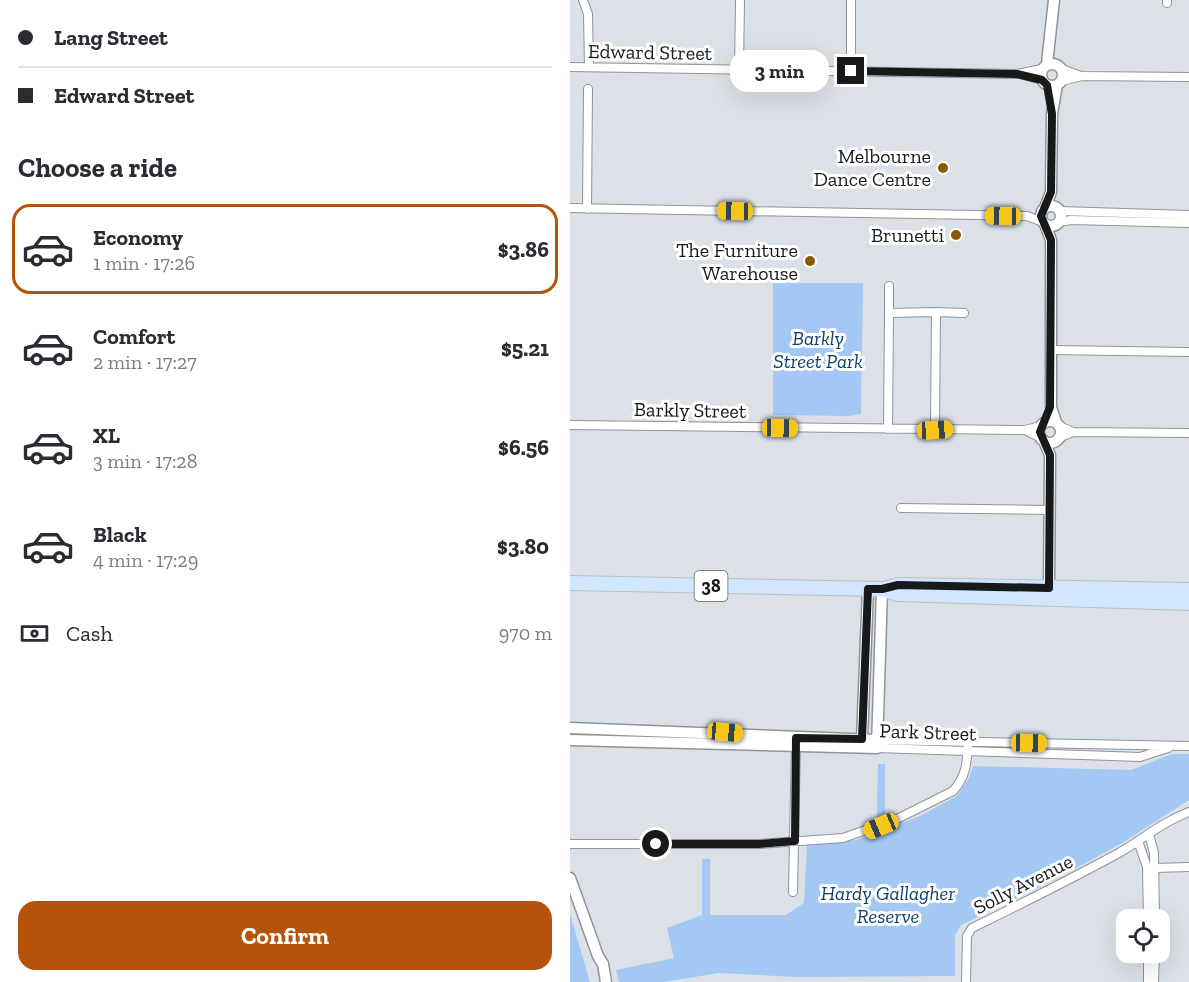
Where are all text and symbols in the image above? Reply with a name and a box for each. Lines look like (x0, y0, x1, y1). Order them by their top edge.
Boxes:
text: Lang Street (54, 24, 168, 51)
street label: Edward Street (588, 39, 713, 65)
callout: 3 min (731, 50, 830, 92)
route end (837, 57, 864, 84)
text: 3 min (755, 59, 804, 83)
text: Edward Street (54, 82, 194, 109)
place label: Melbourne Dance Centre (814, 144, 931, 191)
text: Choose a ride (18, 152, 177, 184)
marker: Melbourne Dance Centre (936, 161, 950, 175)
car (717, 202, 753, 220)
car (985, 207, 1021, 225)
icon: car (21, 222, 75, 276)
place label: Brunetti (871, 223, 944, 247)
text: Economy (93, 224, 183, 251)
marker: Brunetti (949, 228, 963, 242)
text: $3.86 (498, 236, 549, 263)
place label: The Furniture Warehouse (676, 238, 798, 285)
text: 1 min · 17:26 (93, 251, 195, 275)
marker: The Furniture Warehouse (803, 254, 817, 268)
icon: car (21, 321, 75, 375)
text: Comfort (93, 323, 175, 350)
park label: Barkly Street Park (773, 326, 863, 373)
text: $5.21 (501, 335, 549, 362)
text: 2 min · 17:27 (93, 350, 197, 374)
street label: Barkly Street (634, 397, 747, 423)
car (762, 419, 798, 437)
icon: car (21, 420, 75, 474)
car (917, 420, 953, 440)
text: XL (93, 422, 120, 449)
text: $6.56 (498, 434, 549, 461)
text: 3 min · 17:28 (93, 449, 197, 473)
icon: car (21, 519, 75, 573)
text: Black (93, 521, 147, 548)
text: $3.80 (497, 533, 549, 560)
text: 4 min · 17:29 (93, 548, 198, 572)
road number: 38 (694, 571, 728, 601)
icon: cash (18, 617, 51, 650)
text: Cash (66, 620, 113, 647)
text: 970 m (499, 621, 552, 645)
street label: Park Street (879, 718, 977, 746)
car (706, 721, 744, 743)
car (1011, 734, 1047, 752)
car (861, 811, 901, 841)
route start (642, 830, 669, 857)
street label: Solly Avenue (969, 849, 1077, 919)
park label: Hardy Gallagher Reserve (821, 881, 955, 928)
button: Confirm (18, 901, 552, 970)
map controls (1116, 909, 1170, 963)
button: locate (1116, 909, 1170, 963)

